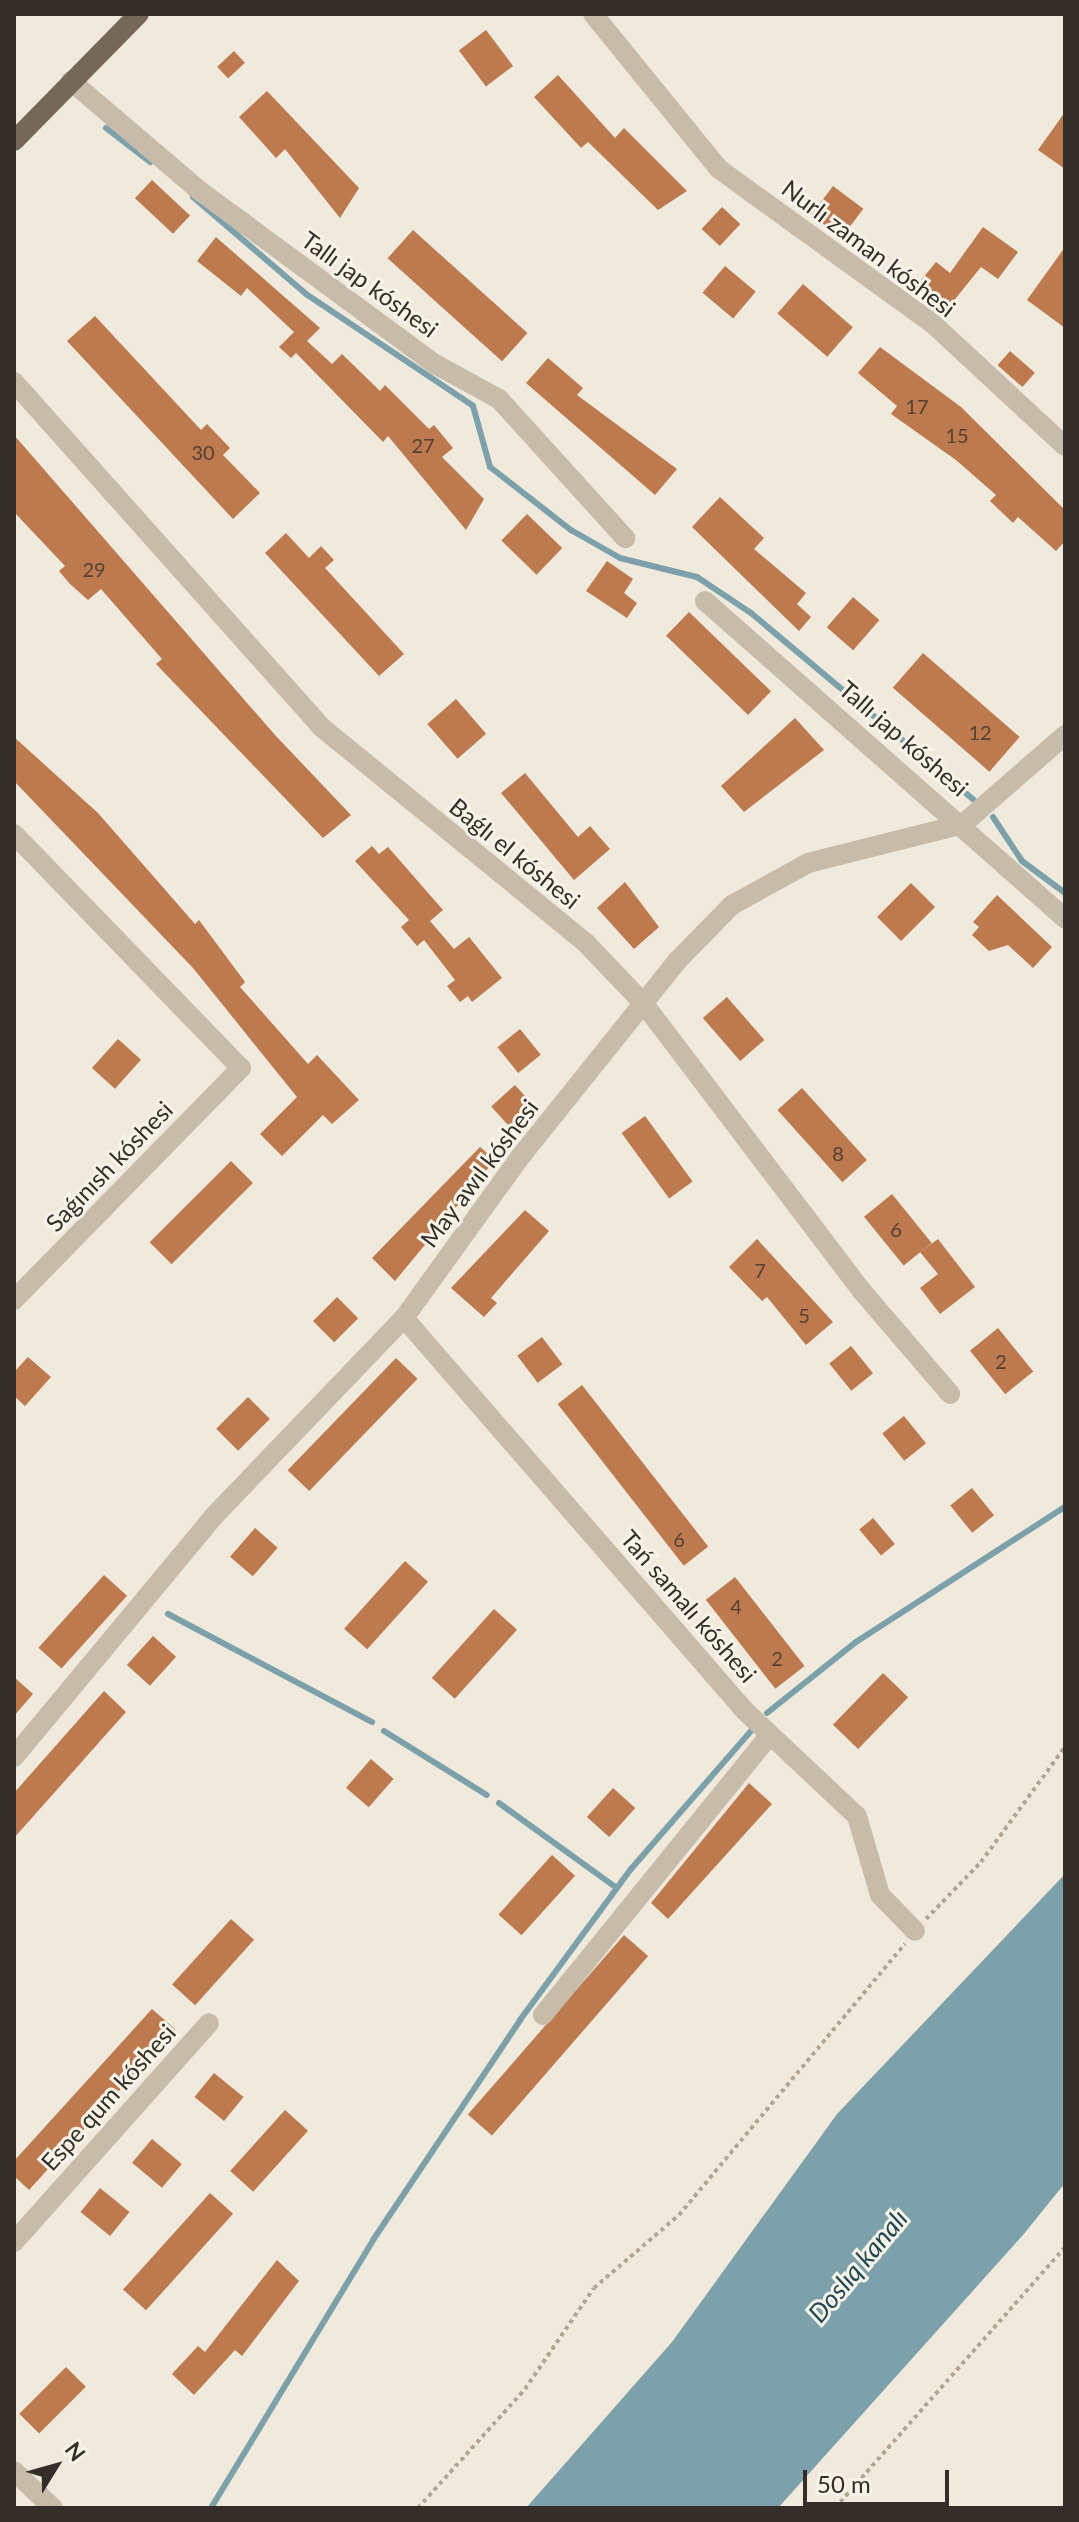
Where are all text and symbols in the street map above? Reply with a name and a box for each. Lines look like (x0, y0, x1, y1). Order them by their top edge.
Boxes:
street label: Nurlı zaman kóshesi (777, 173, 961, 323)
street label: Tallı jap kóshesi (296, 225, 444, 343)
house number: 17 (905, 394, 929, 418)
house number: 15 (945, 423, 969, 447)
house number: 27 (411, 433, 435, 457)
house number: 30 (191, 440, 215, 464)
house number: 29 (82, 557, 106, 581)
street label: Tallı jap kóshesi (834, 674, 974, 802)
house number: 12 (968, 720, 992, 744)
street label: Baǵlı el kóshesi (444, 792, 586, 914)
street label: May awıl kóshesi (414, 1093, 544, 1253)
street label: Saǵınısh kóshesi (40, 1095, 178, 1237)
house number: 8 (832, 1141, 844, 1165)
house number: 6 (890, 1217, 902, 1241)
house number: 7 (754, 1258, 766, 1282)
house number: 5 (798, 1303, 810, 1327)
house number: 2 (995, 1349, 1007, 1373)
street label: Tań samalı kóshesi (615, 1524, 763, 1688)
house number: 6 (673, 1527, 685, 1551)
house number: 4 (730, 1594, 742, 1618)
house number: 2 (771, 1646, 783, 1670)
street label: Espe qum kóshesi (35, 2018, 181, 2176)
water label: Doslıq kanalı (802, 2203, 914, 2329)
north arrow (16, 2426, 96, 2506)
text: N (60, 2436, 91, 2466)
scale bar (807, 2454, 953, 2504)
text: 50 m (817, 2469, 871, 2498)

